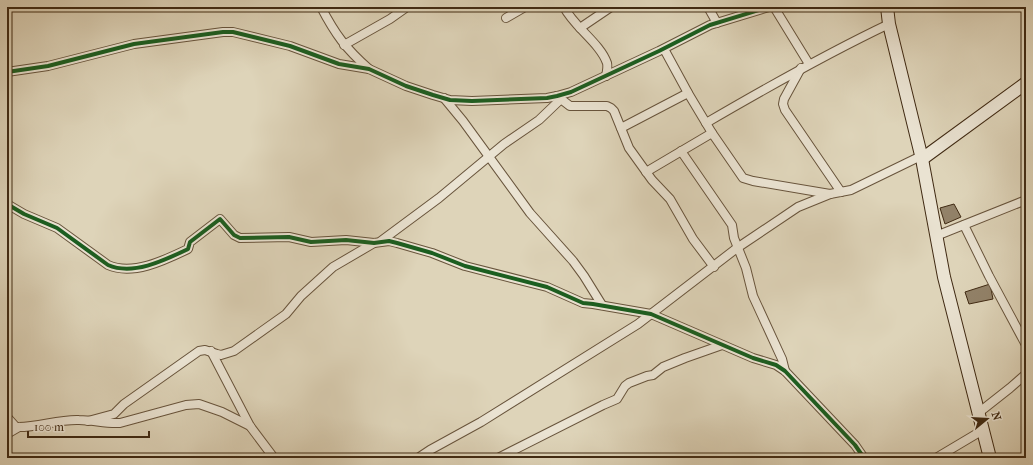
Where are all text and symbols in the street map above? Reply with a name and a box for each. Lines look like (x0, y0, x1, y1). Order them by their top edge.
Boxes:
north arrow (967, 399, 1007, 439)
text: N (989, 410, 1004, 423)
scale bar (28, 413, 149, 439)
text: 100 m (34, 420, 64, 434)

